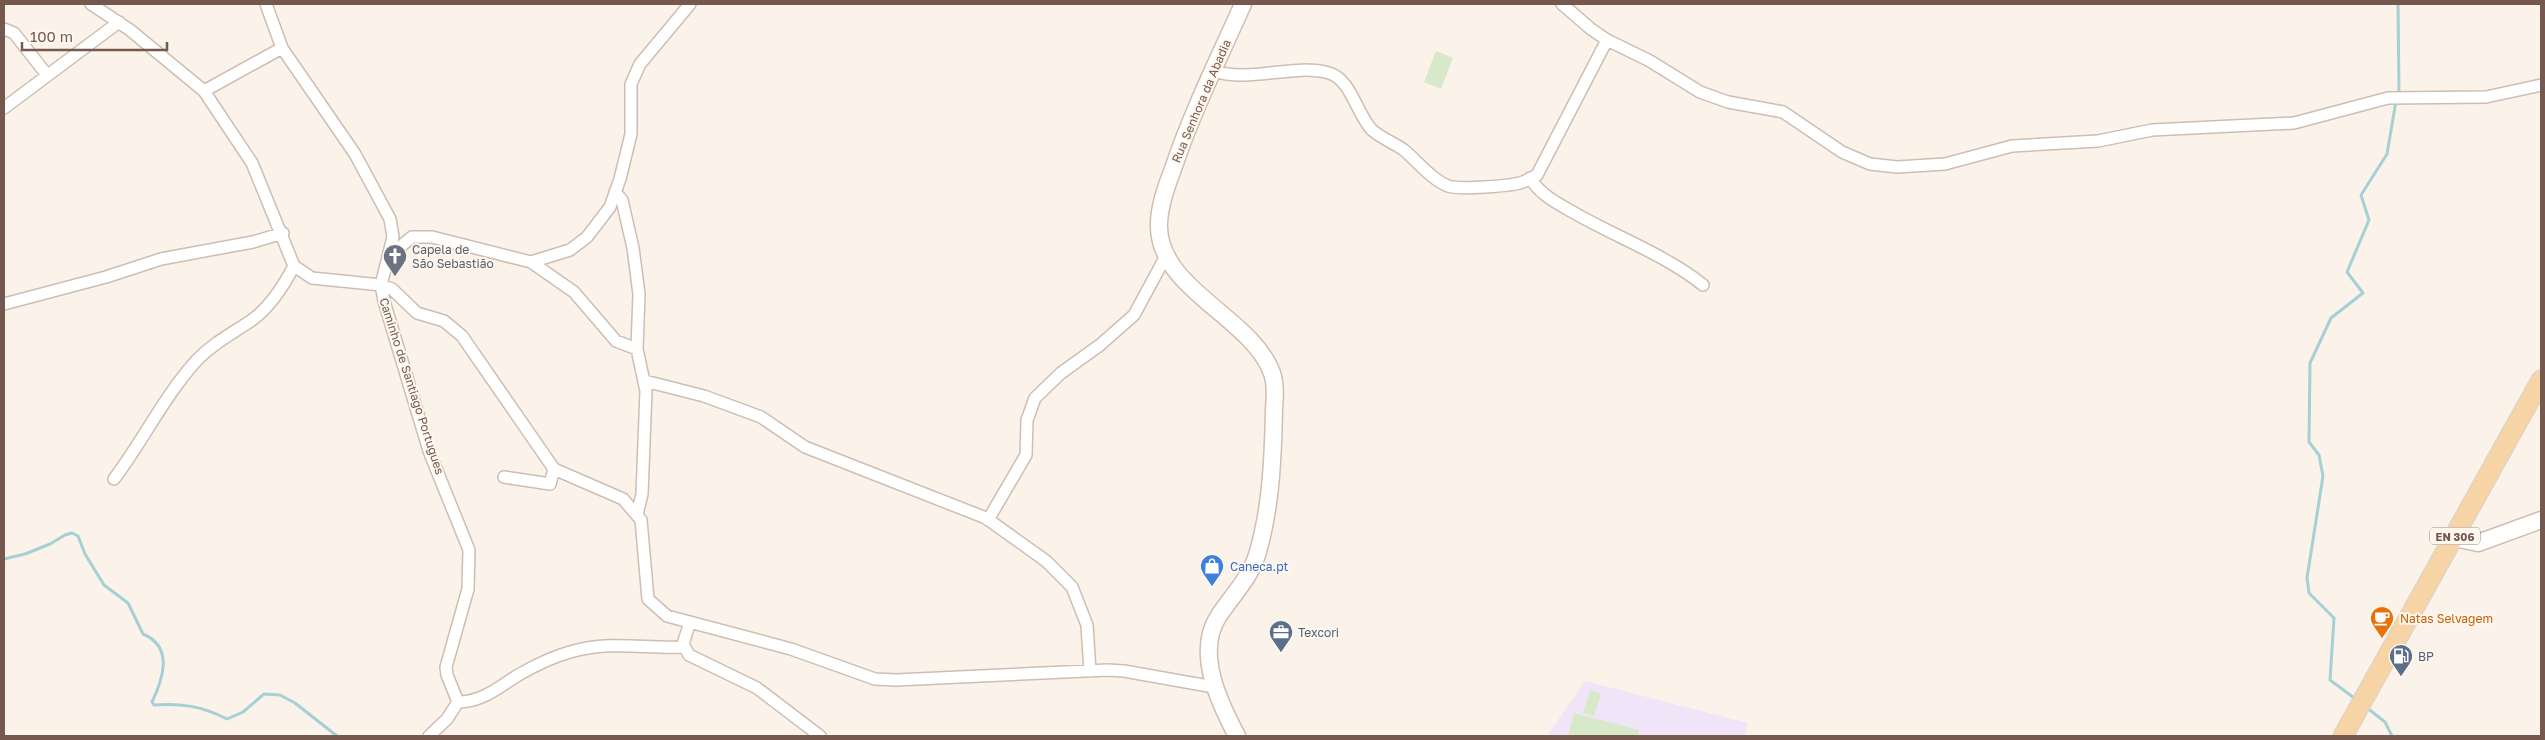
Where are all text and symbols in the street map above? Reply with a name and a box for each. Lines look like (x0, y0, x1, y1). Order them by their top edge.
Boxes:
scale bar (22, 20, 168, 52)
text: 100 m (30, 27, 73, 45)
street label: Rua Senhora da Abadia (1168, 37, 1234, 165)
place label: Capela de São Sebastião (412, 242, 494, 271)
church icon: Capela de São Sebastião (382, 243, 408, 277)
street label: Caminho de Santiago Portugues (376, 296, 448, 476)
road number: EN 306 (2430, 528, 2480, 544)
shop icon: Caneca.pt (1199, 553, 1225, 587)
place label: Caneca.pt (1230, 559, 1289, 574)
cafe icon: Natas Selvagem (2369, 605, 2395, 639)
place label: Natas Selvagem (2400, 611, 2493, 626)
office icon: Texcori (1268, 619, 1294, 653)
place label: Texcori (1298, 625, 1339, 640)
fuel station icon: BP (2388, 643, 2414, 677)
place label: BP (2418, 649, 2434, 664)

